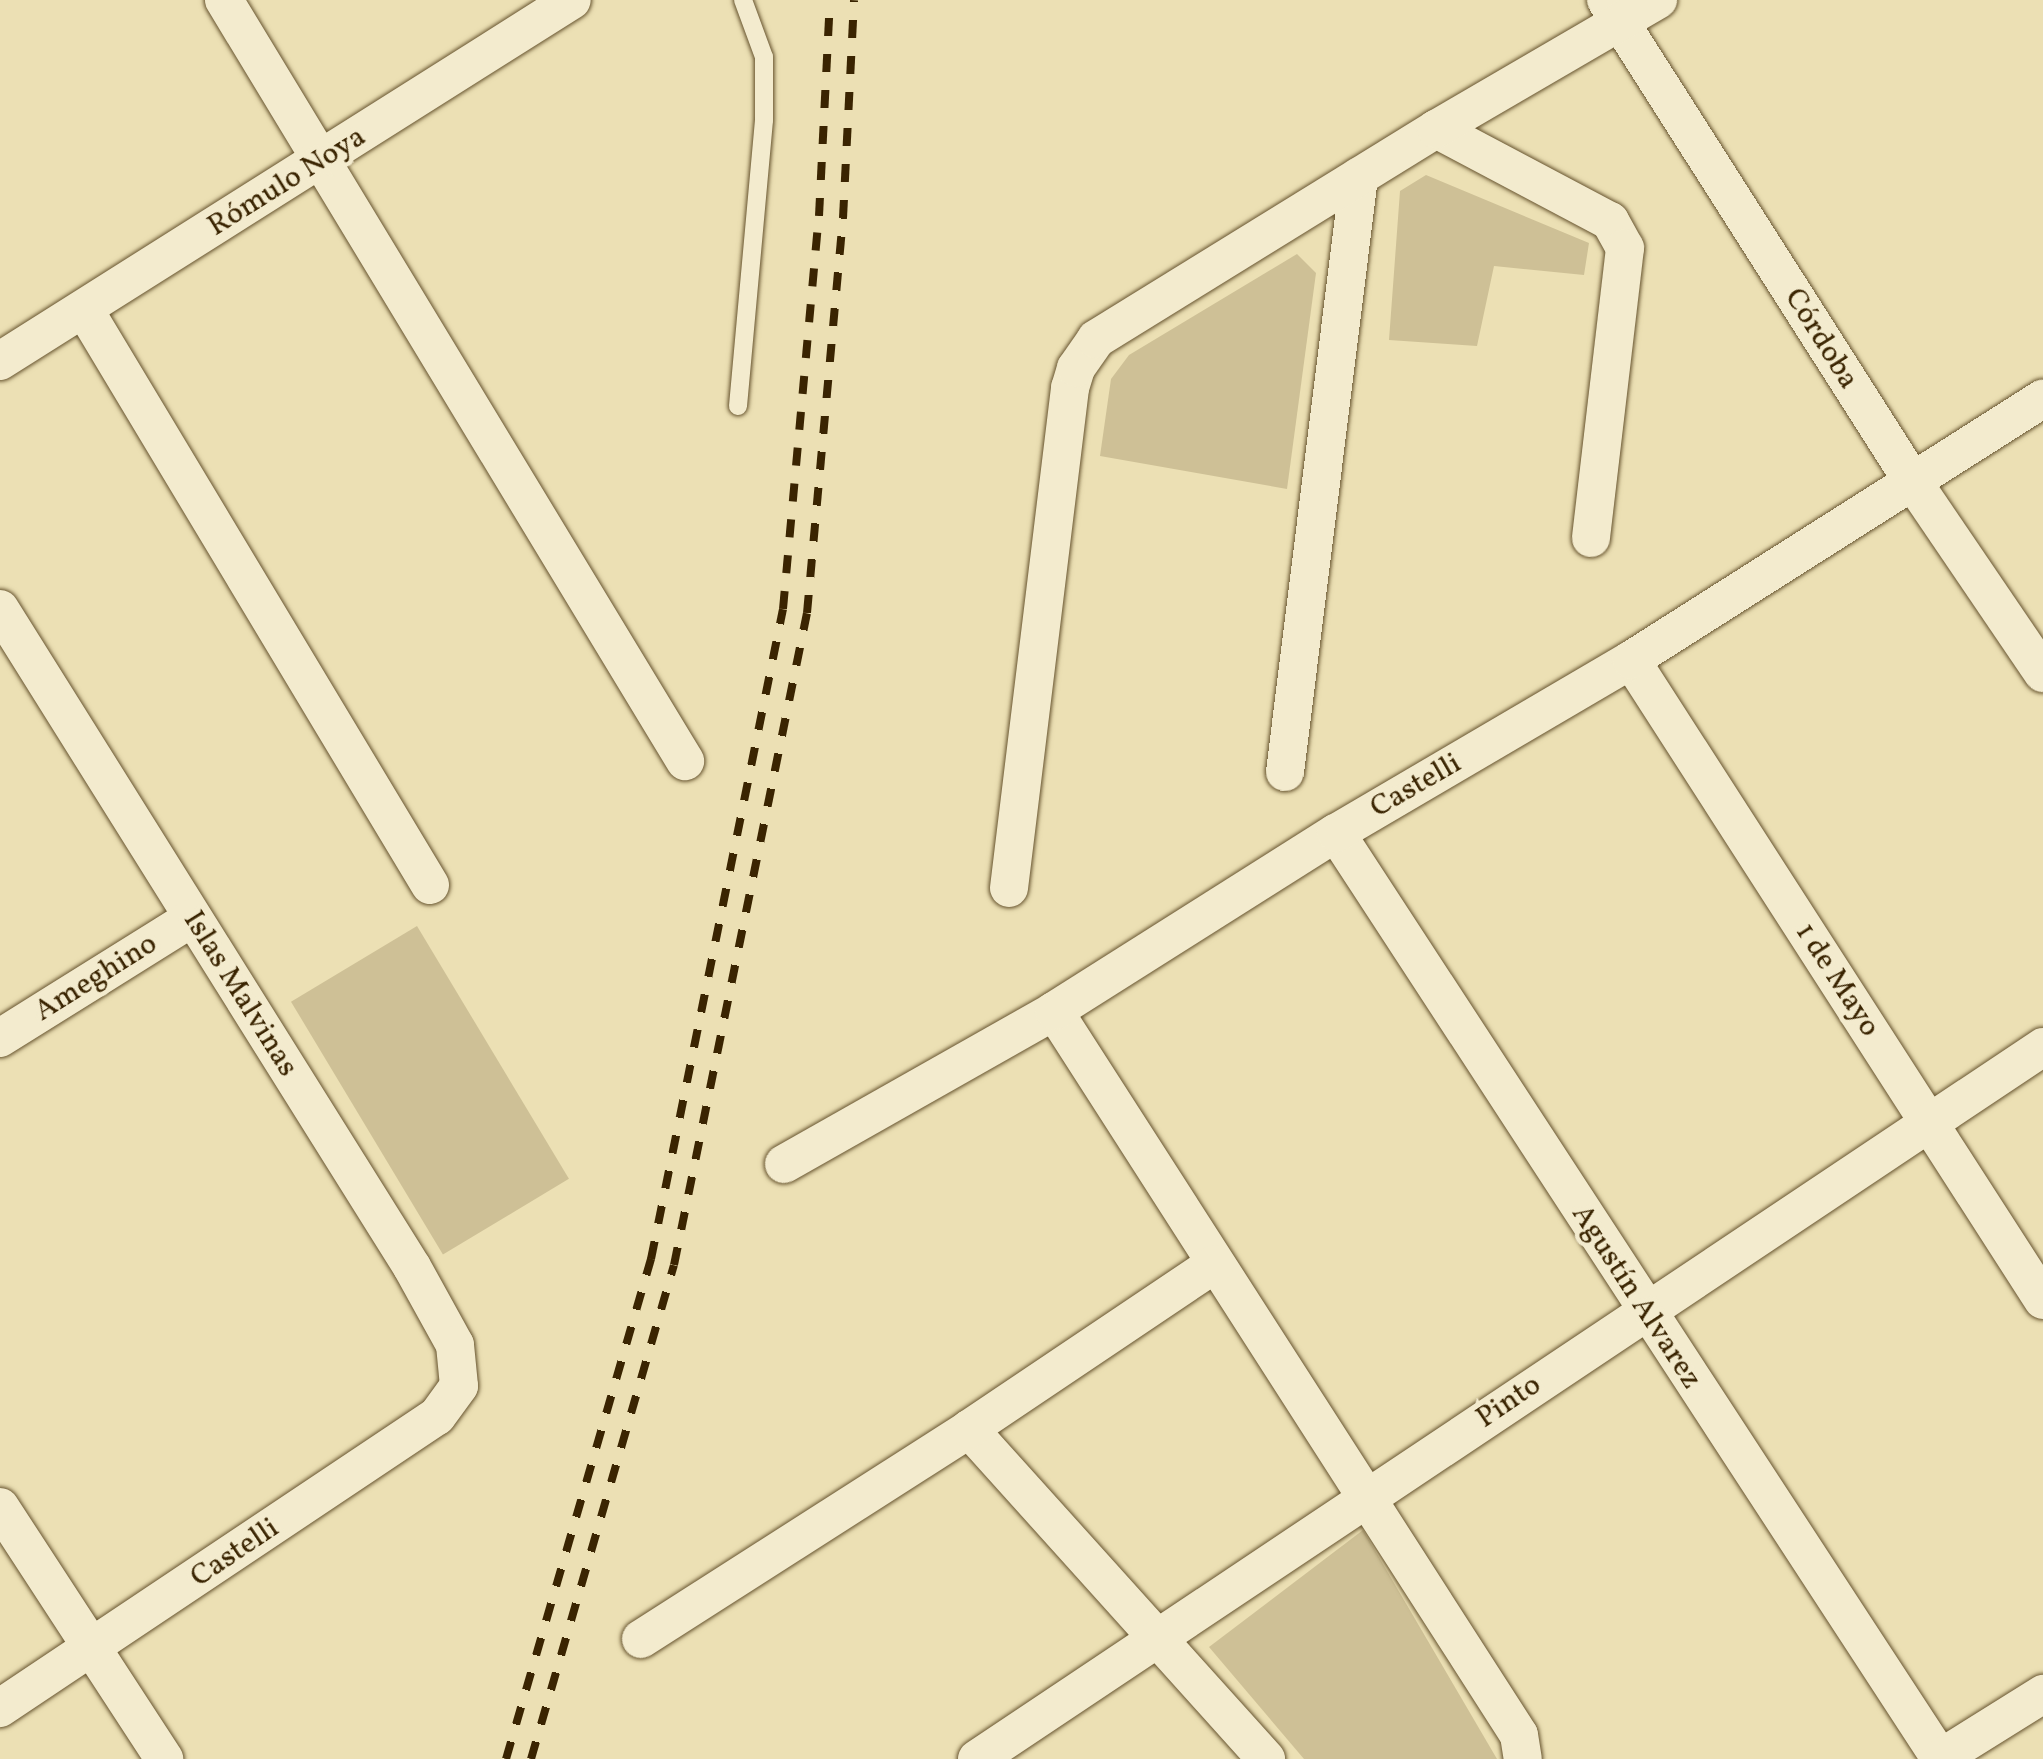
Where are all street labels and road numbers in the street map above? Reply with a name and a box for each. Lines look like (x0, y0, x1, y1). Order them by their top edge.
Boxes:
street label: Rómulo Noya (201, 119, 373, 245)
street label: Córdoba (1776, 282, 1866, 396)
street label: Castelli (1364, 746, 1468, 826)
street label: Islas Malvinas (175, 904, 305, 1084)
street label: 1 de Mayo (1787, 916, 1887, 1044)
street label: Ameghino (28, 926, 164, 1030)
street label: Agustín Alvarez (1563, 1198, 1709, 1396)
street label: Pinto (1470, 1367, 1548, 1437)
street label: Castelli (184, 1510, 286, 1596)

